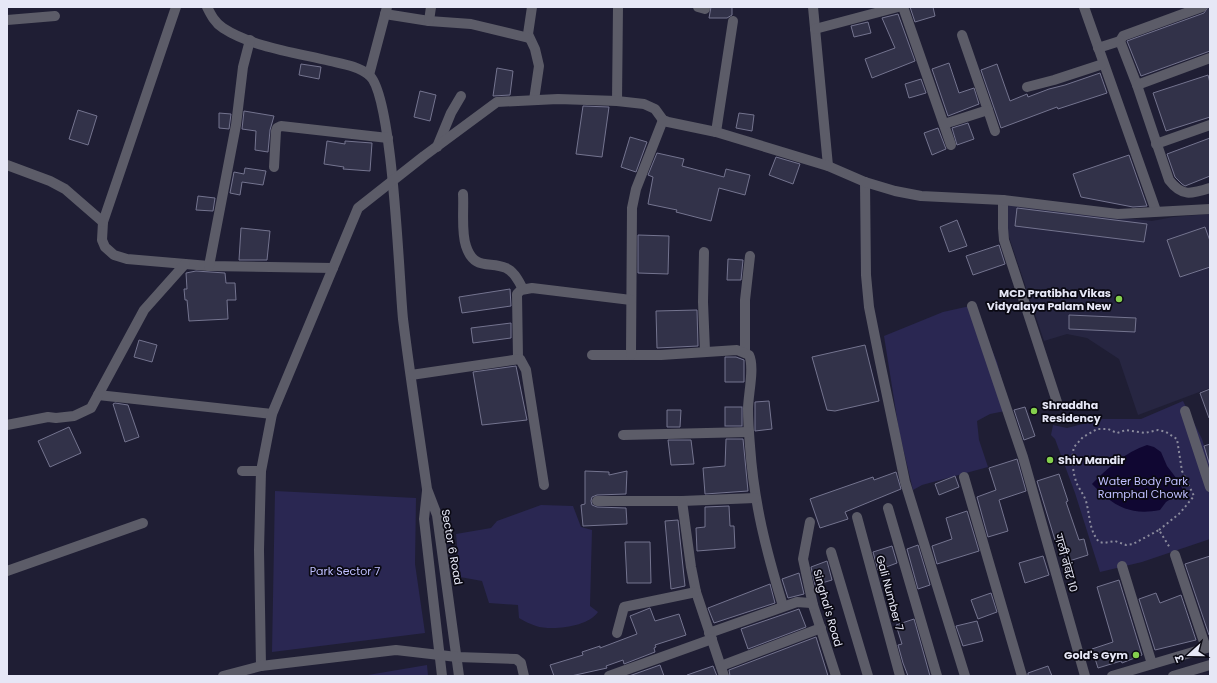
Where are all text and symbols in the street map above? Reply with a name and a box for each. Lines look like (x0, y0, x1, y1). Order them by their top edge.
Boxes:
place label: MCD Pratibha Vikas Vidyalaya Palam New (987, 285, 1111, 314)
marker: MCD Pratibha Vikas Vidyalaya Palam New (1114, 294, 1124, 304)
place label: Shraddha Residency (1042, 397, 1101, 426)
marker: Shraddha Residency (1029, 406, 1039, 416)
place label: Shiv Mandir (1058, 452, 1125, 468)
marker: Shiv Mandir (1045, 455, 1055, 465)
park label: Water Body Park Ramphal Chowk (1098, 473, 1188, 502)
street label: Sector 6 Road (437, 508, 467, 586)
street label: गली नंबर १० (1050, 531, 1082, 594)
street label: Gali Number 7 (872, 553, 908, 633)
park label: Park Sector 7 (310, 563, 380, 579)
street label: Singhal's Road (809, 567, 847, 649)
north arrow (1169, 635, 1209, 675)
place label: Gold's Gym (1064, 647, 1128, 663)
marker: Gold's Gym (1131, 650, 1141, 660)
text: उ (1171, 652, 1189, 665)

